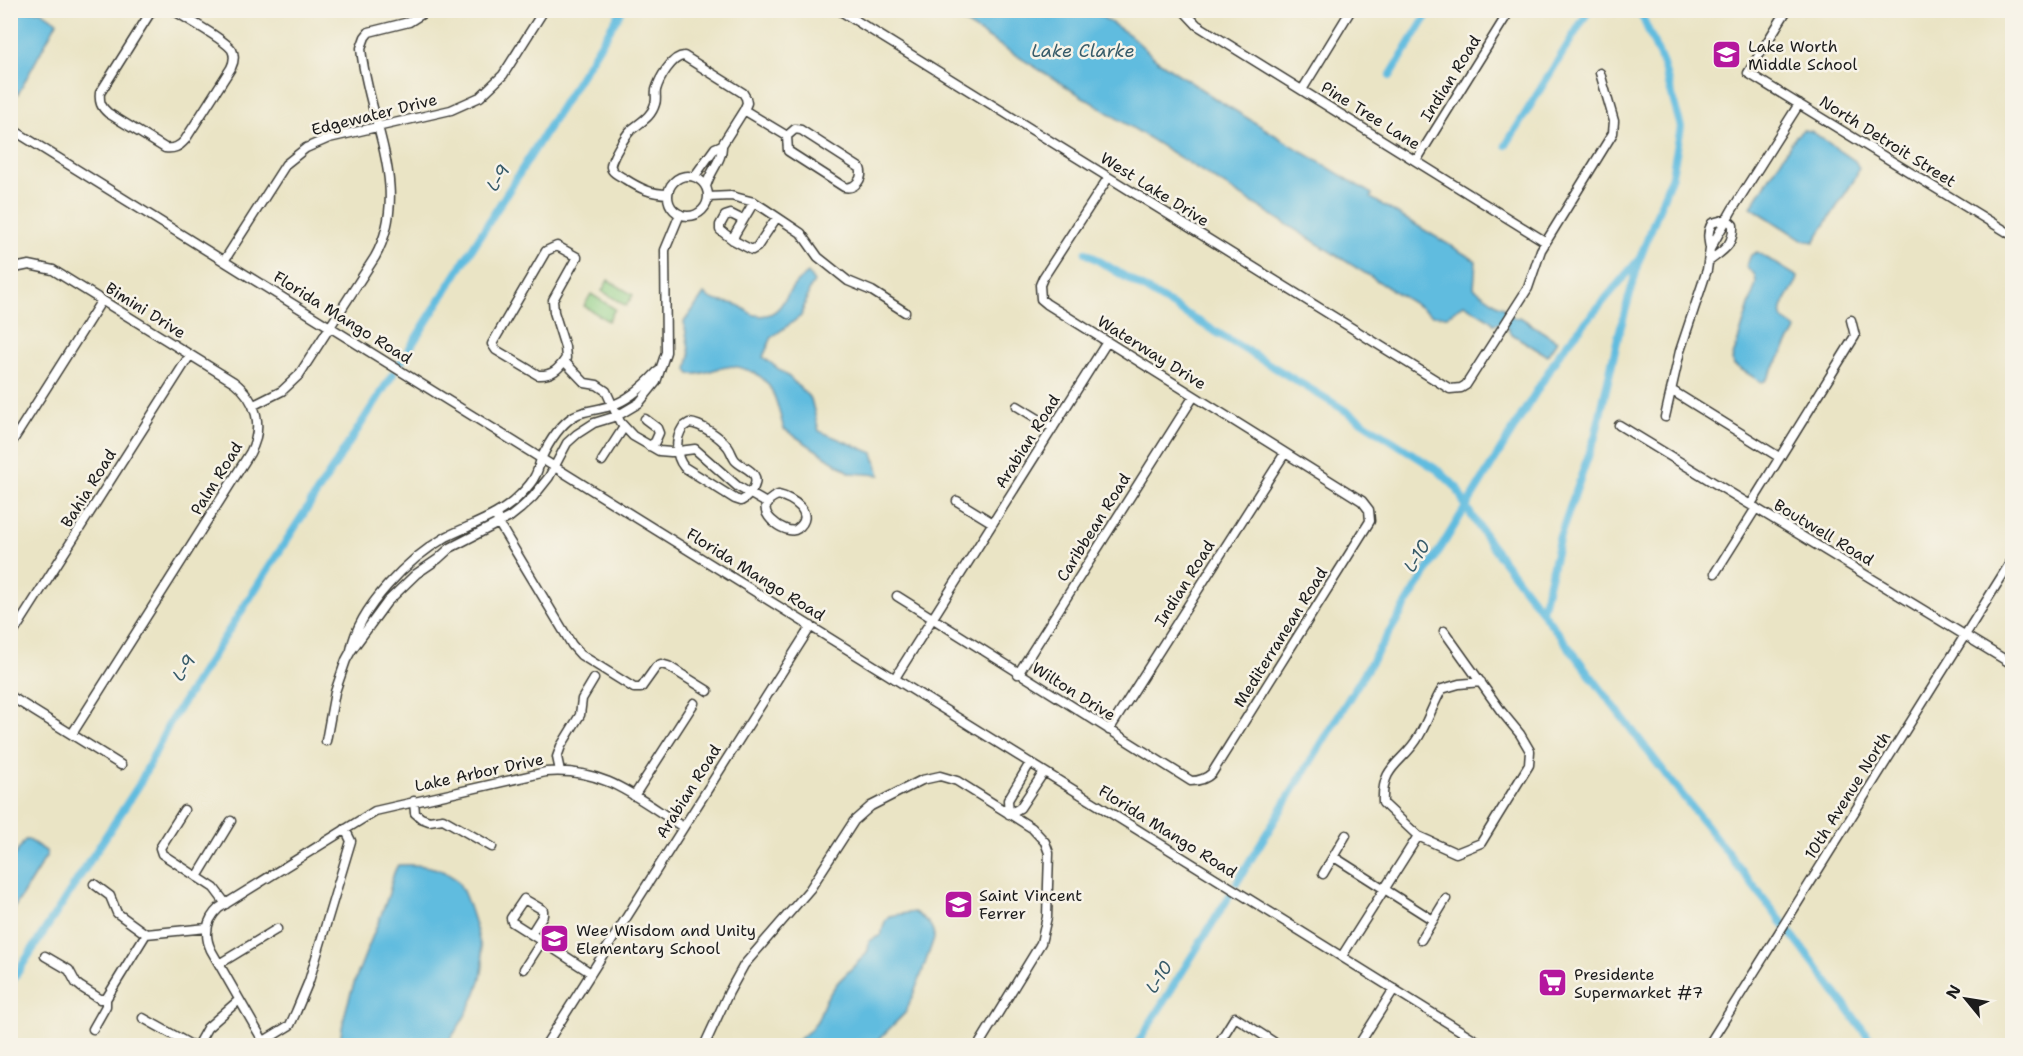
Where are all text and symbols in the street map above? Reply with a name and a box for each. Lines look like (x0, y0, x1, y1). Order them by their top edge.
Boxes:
street label: Indian Road (1416, 31, 1485, 125)
place label: Lake Worth Middle School (1748, 36, 1858, 75)
water label: Lake Clarke (1031, 39, 1135, 63)
school or university icon: Lake Worth Middle School (1711, 39, 1743, 71)
street label: Pine Tree Lane (1317, 76, 1424, 154)
street label: Edgewater Drive (309, 89, 439, 140)
street label: North Detroit Street (1816, 91, 1960, 192)
street label: West Lake Drive (1096, 148, 1213, 231)
water label: L-9 (481, 160, 515, 196)
street label: Florida Mango Road (269, 266, 416, 369)
street label: Bimini Drive (102, 277, 190, 343)
street label: Waterway Drive (1093, 311, 1210, 394)
street label: Arabian Road (990, 390, 1065, 492)
street label: Palm Road (186, 438, 247, 519)
street label: Bahia Road (56, 445, 121, 531)
street label: Caribbean Road (1052, 469, 1135, 585)
street label: Boutwell Road (1770, 494, 1878, 571)
street label: Florida Mango Road (682, 523, 829, 626)
water label: L-10 (1398, 535, 1436, 577)
street label: Indian Road (1150, 536, 1219, 630)
street label: Mediterranean Road (1229, 563, 1332, 711)
water label: L-9 (166, 650, 202, 686)
street label: Wilton Drive (1028, 657, 1120, 726)
street label: 10th Avenue North (1800, 727, 1895, 863)
street label: Arabian Road (651, 740, 726, 842)
street label: Lake Arbor Drive (413, 749, 546, 796)
street label: Florida Mango Road (1094, 780, 1241, 883)
place label: Saint Vincent Ferrer (979, 885, 1082, 924)
school or university icon: Saint Vincent Ferrer (942, 888, 974, 920)
place label: Wee Wisdom and Unity Elementary School (576, 920, 756, 959)
school or university icon: Wee Wisdom and Unity Elementary School (539, 923, 571, 955)
water label: L-10 (1140, 956, 1178, 998)
place label: Presidente Supermarket #7 (1574, 964, 1703, 1003)
supermarket icon: Presidente Supermarket #7 (1537, 967, 1569, 999)
north arrow (1936, 969, 1996, 1029)
text: N (1941, 981, 1966, 1002)

